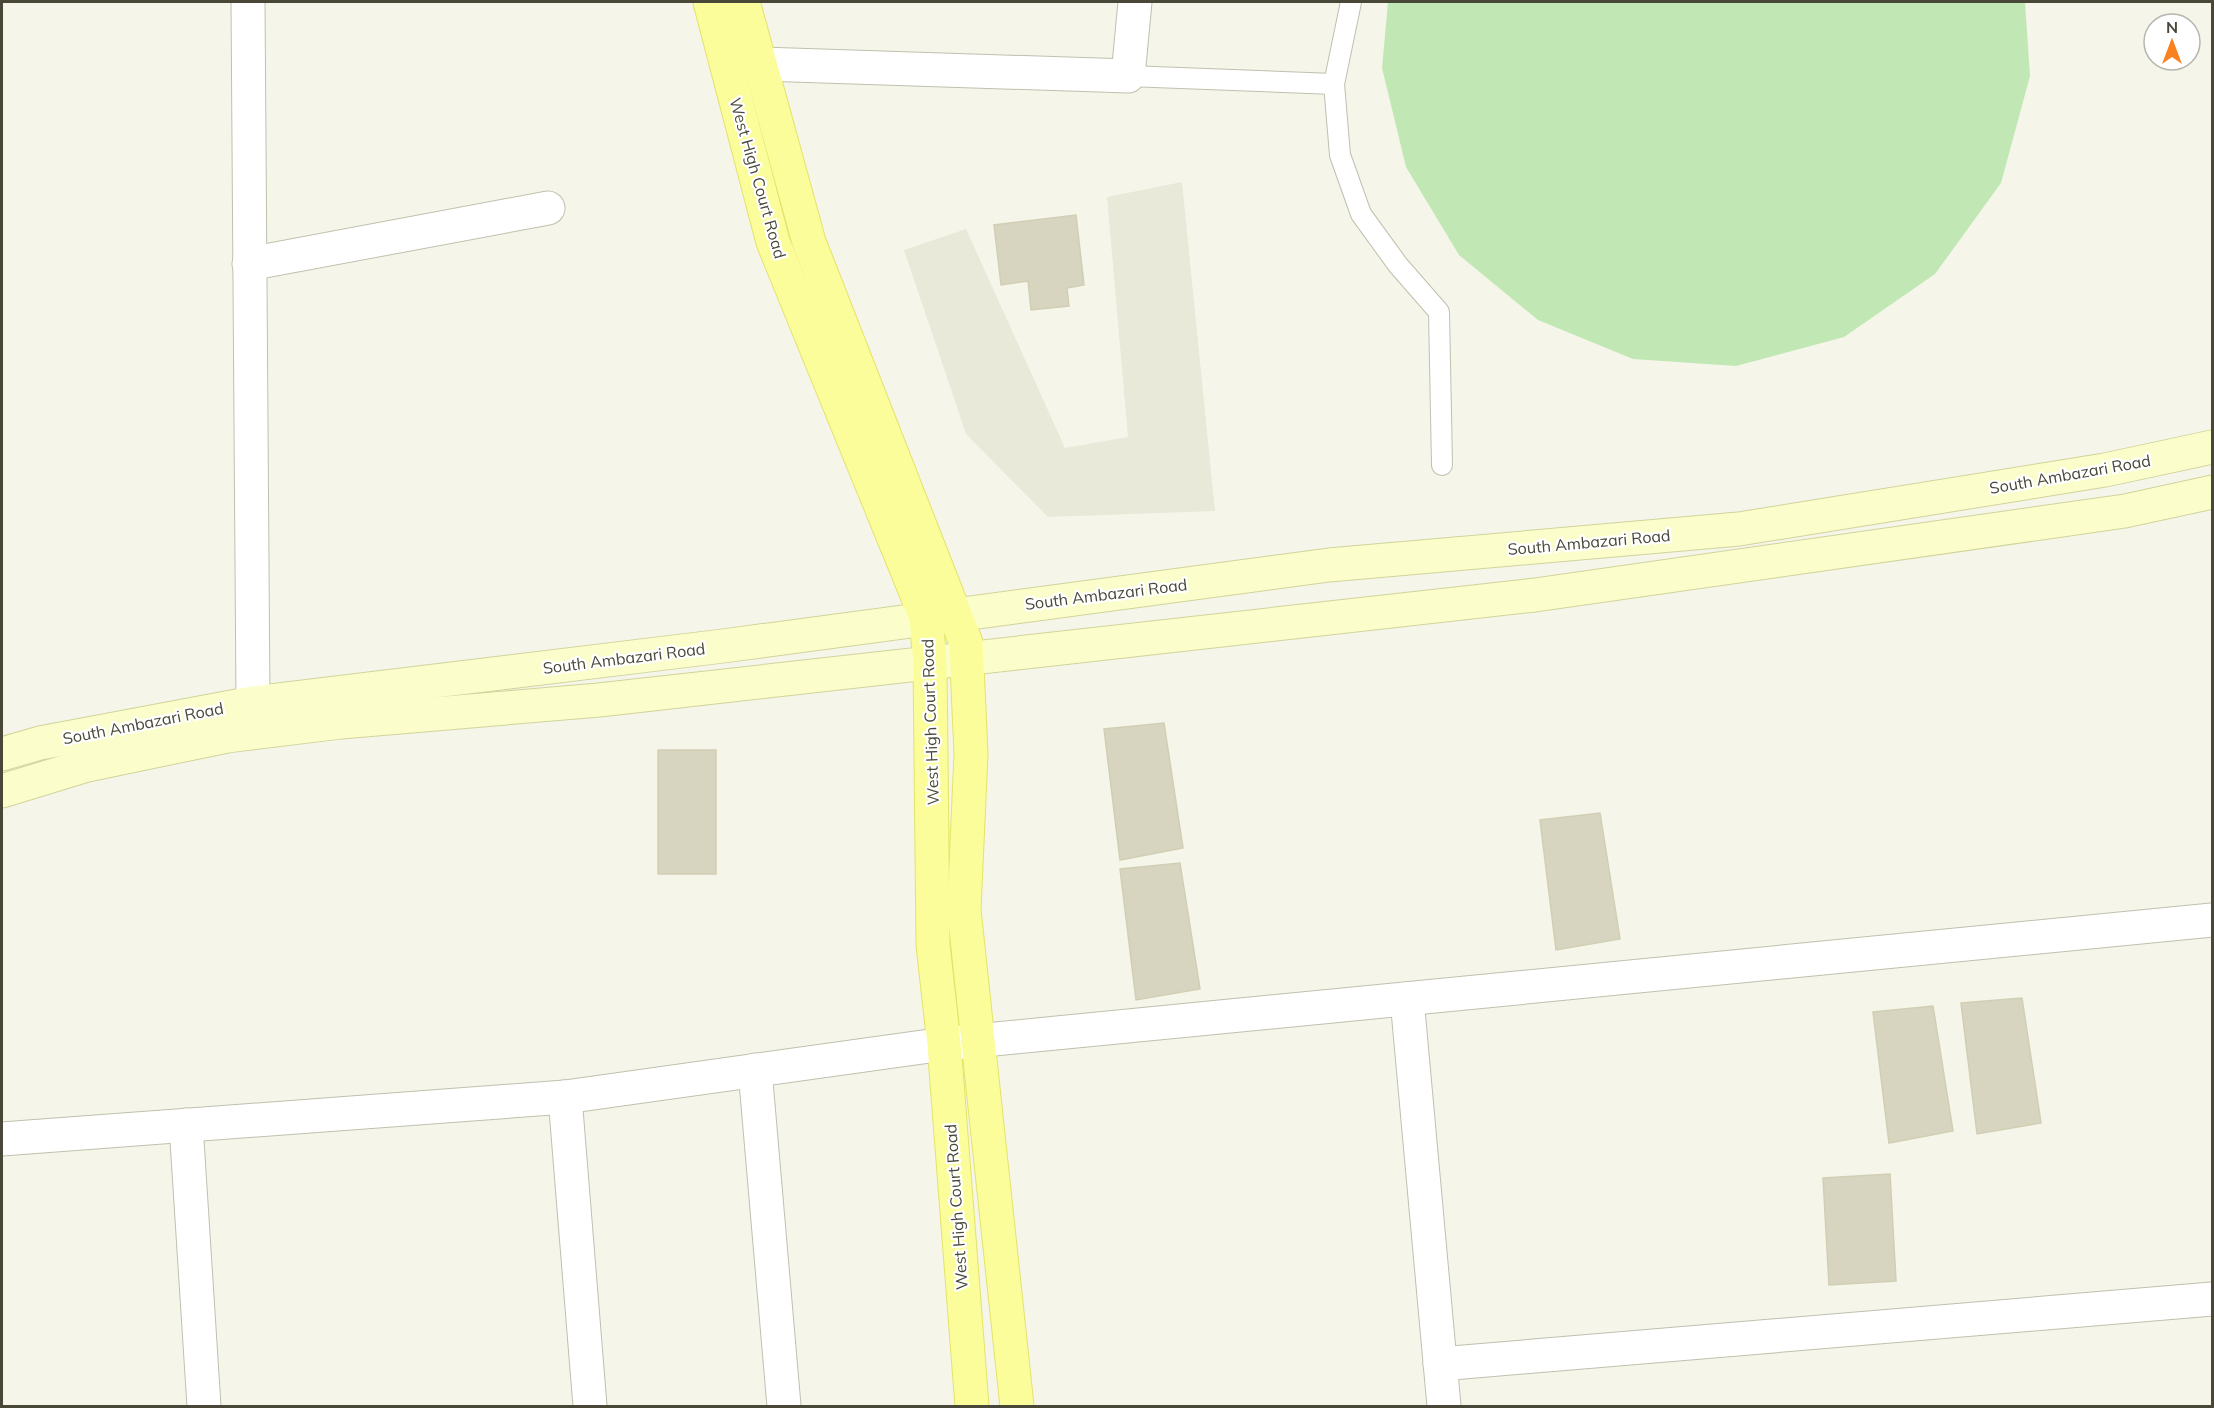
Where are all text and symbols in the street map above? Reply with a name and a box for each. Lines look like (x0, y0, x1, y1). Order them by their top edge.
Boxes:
north arrow (2142, 12, 2202, 72)
text: N (2166, 17, 2178, 37)
street label: West High Court Road (725, 95, 791, 261)
street label: South Ambazari Road (1988, 450, 2152, 498)
street label: South Ambazari Road (1507, 525, 1671, 559)
street label: South Ambazari Road (1024, 574, 1188, 614)
street label: South Ambazari Road (542, 638, 706, 678)
street label: West High Court Road (917, 638, 943, 806)
street label: South Ambazari Road (61, 698, 225, 748)
street label: West High Court Road (940, 1123, 972, 1291)

